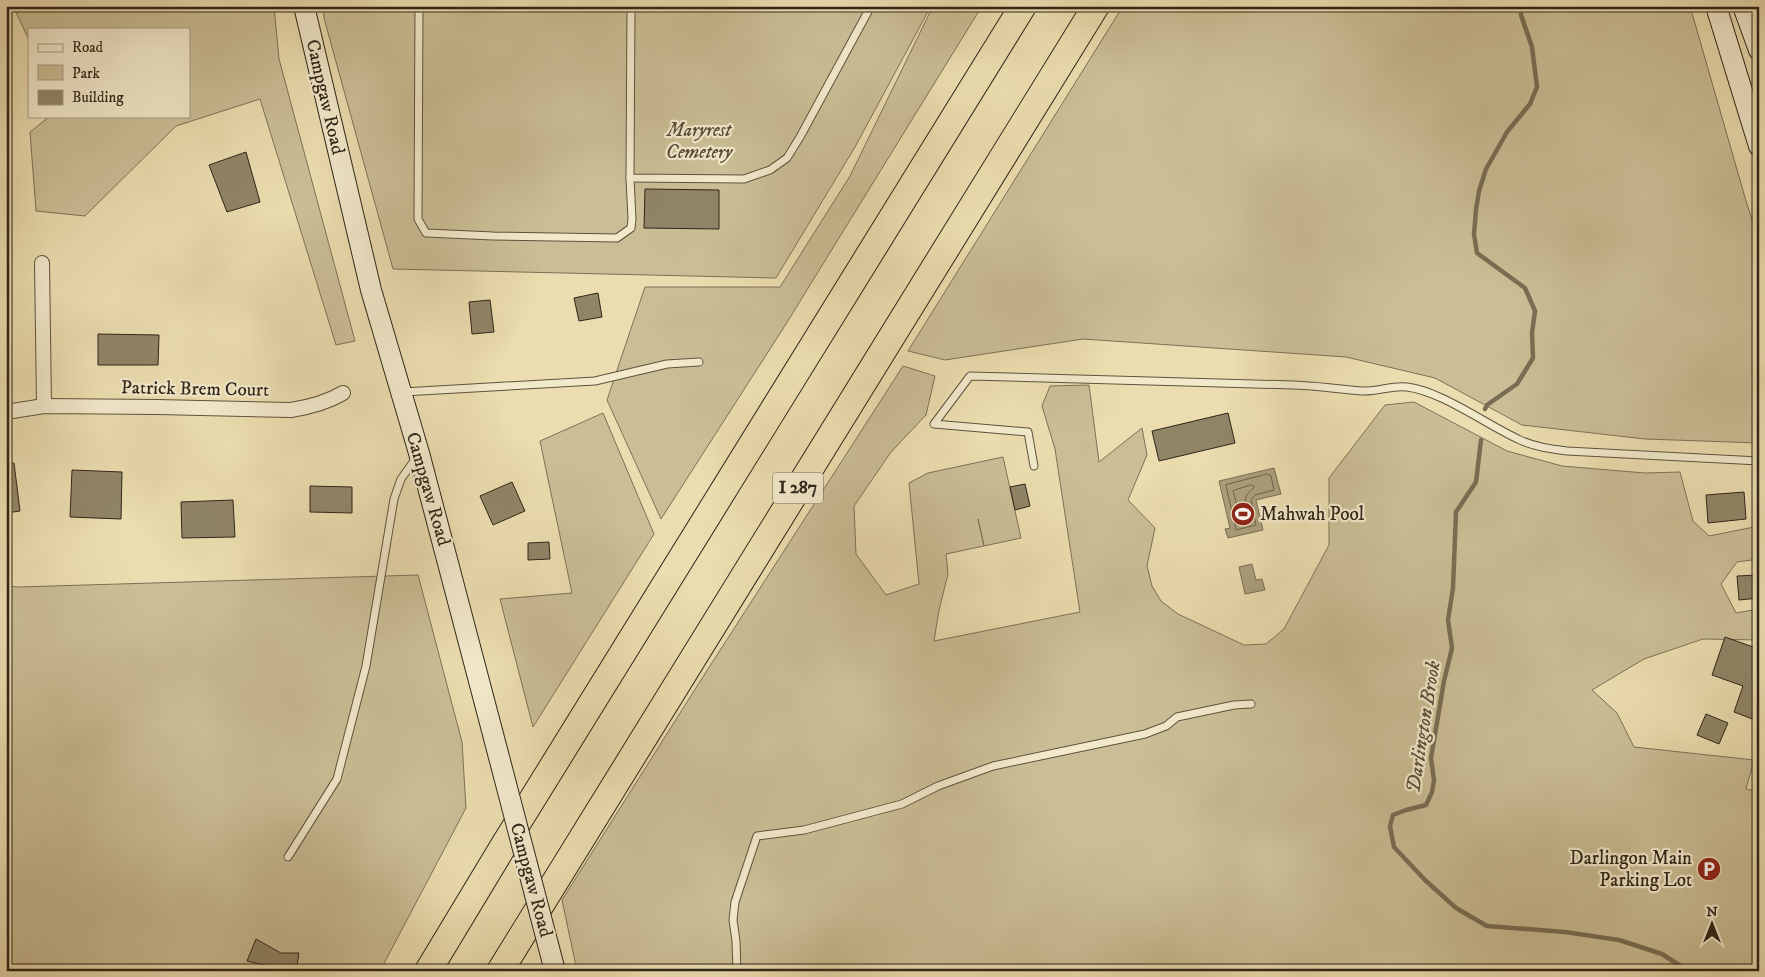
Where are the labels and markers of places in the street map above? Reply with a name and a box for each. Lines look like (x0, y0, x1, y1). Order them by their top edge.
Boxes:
sports icon: Mahwah Pool (1230, 501, 1256, 527)
place label: Mahwah Pool (1260, 503, 1365, 526)
place label: Darlingon Main Parking Lot (1570, 847, 1692, 892)
parking icon: Darlingon Main Parking Lot (1696, 856, 1722, 882)

